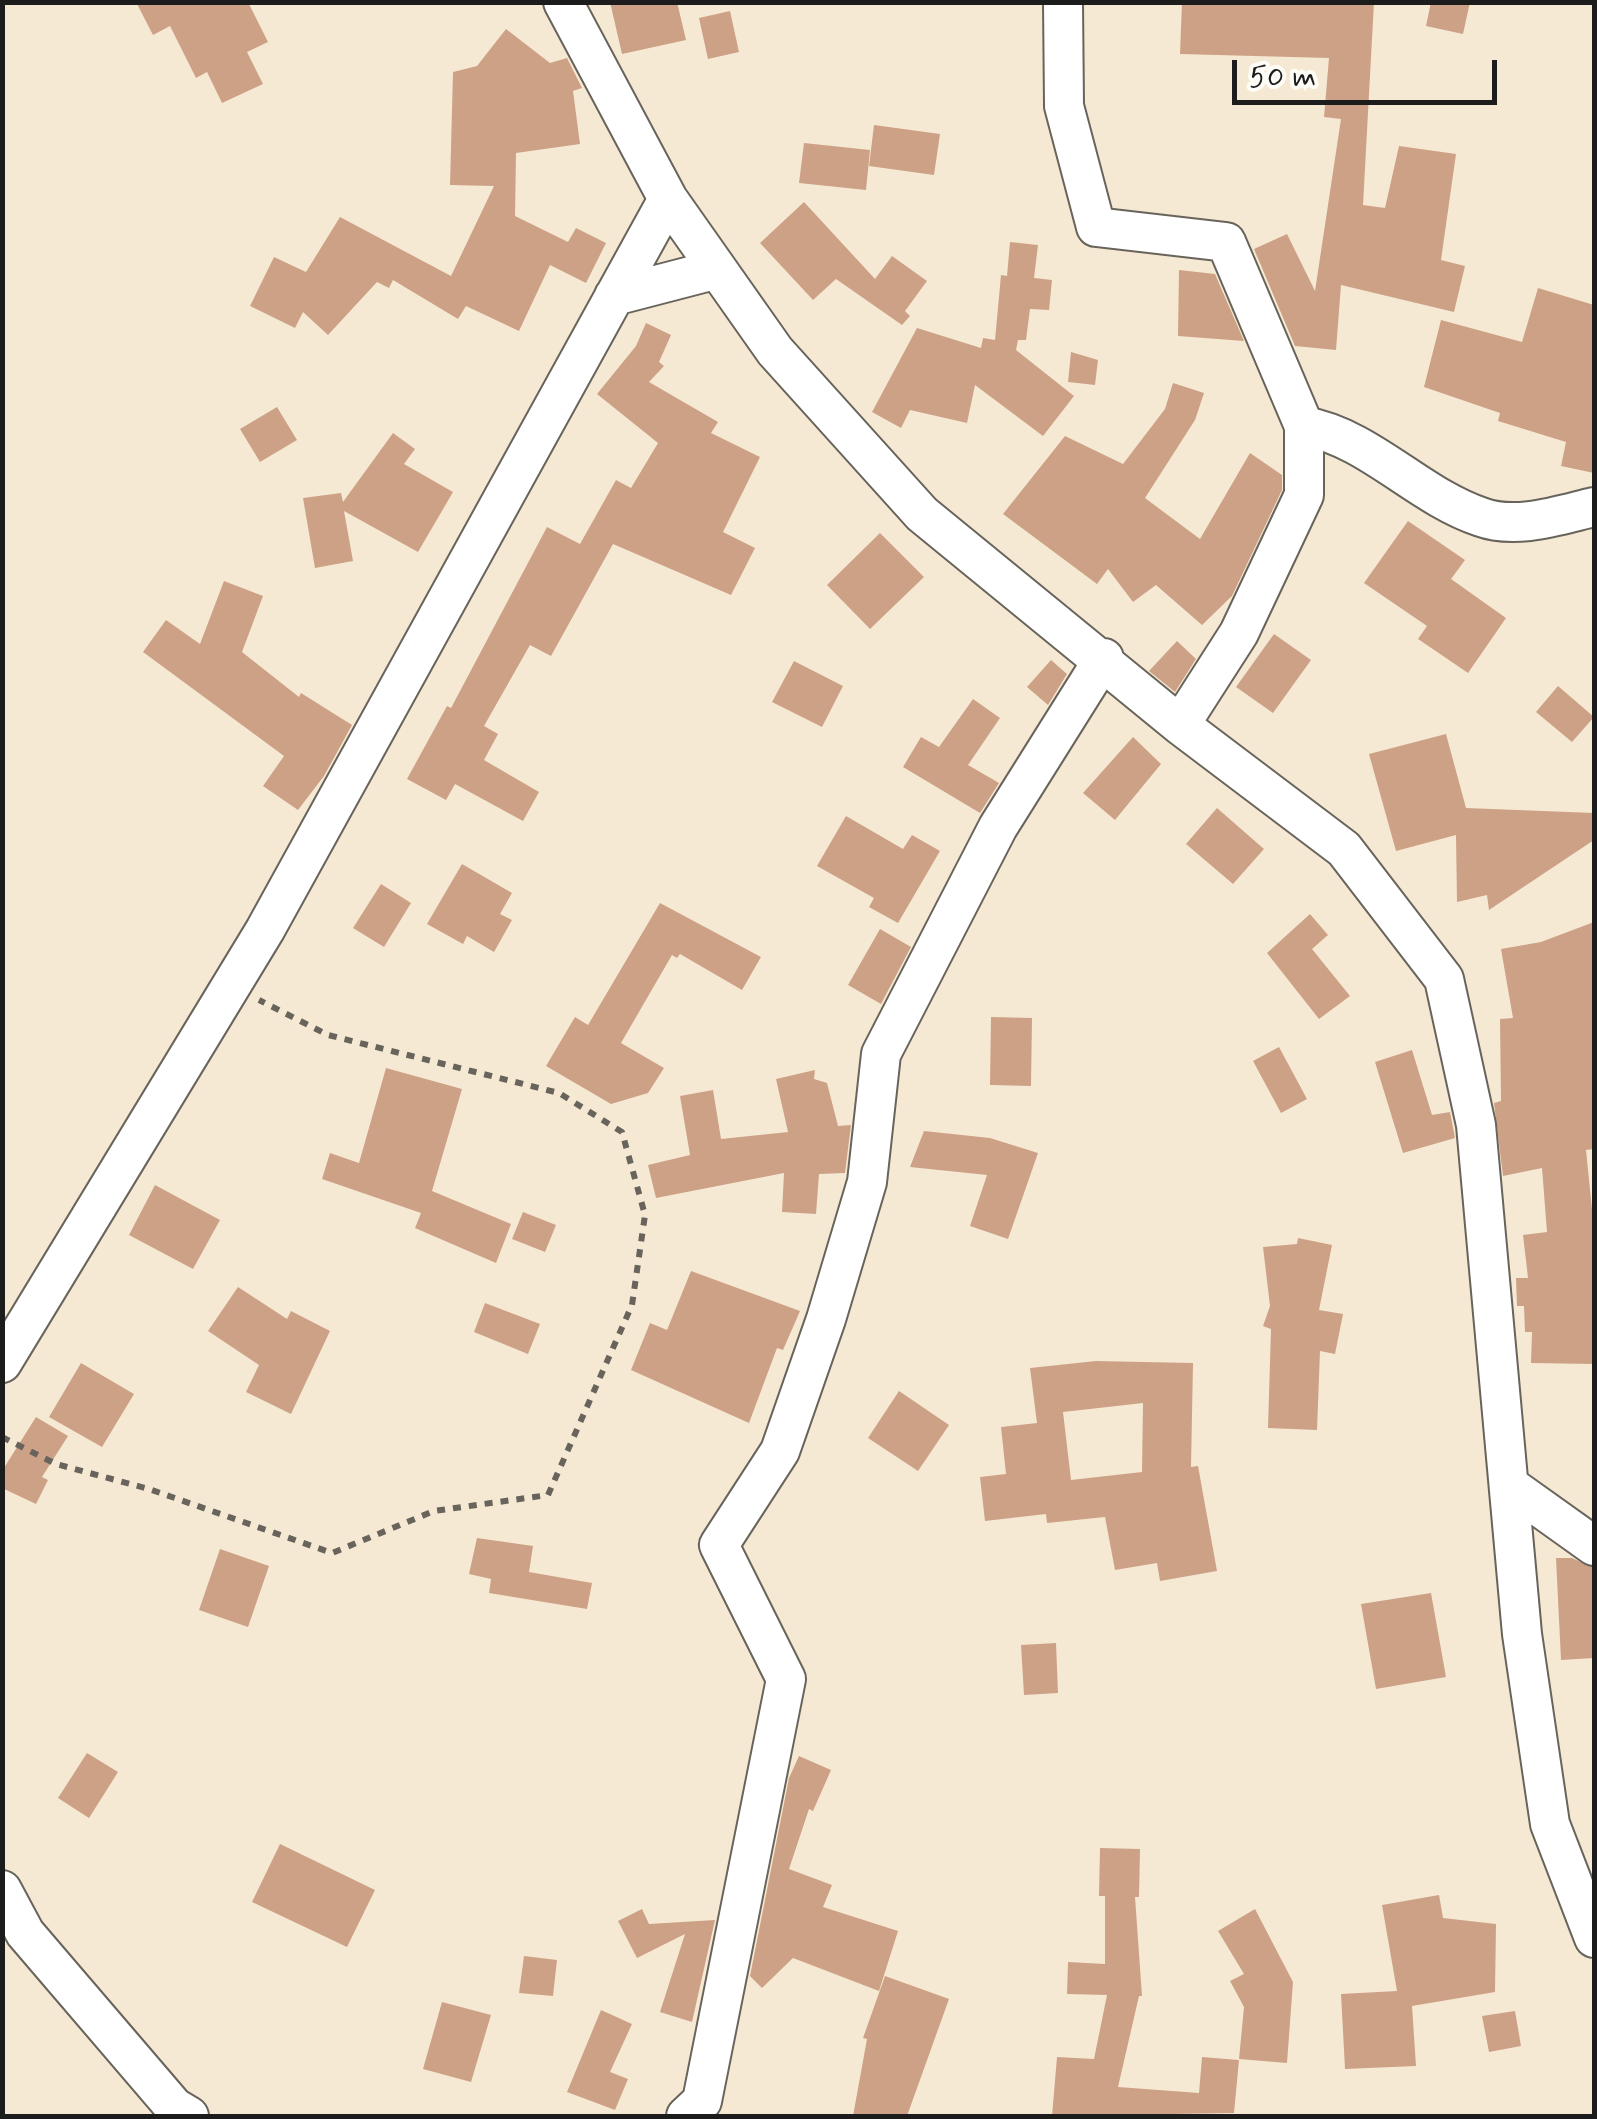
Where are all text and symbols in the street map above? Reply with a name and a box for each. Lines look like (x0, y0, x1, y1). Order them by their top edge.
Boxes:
scale bar (1237, 40, 1502, 102)
text: 50 m (1249, 58, 1316, 97)

